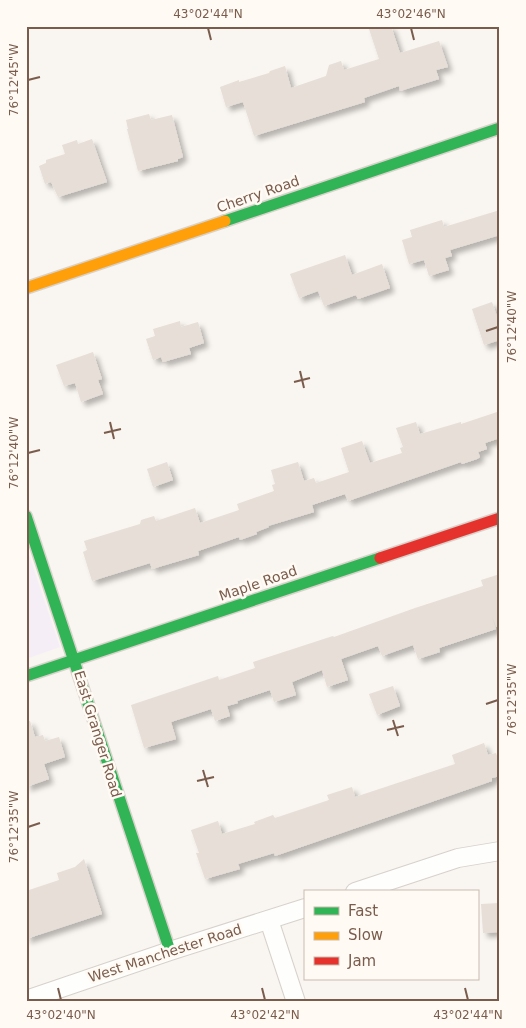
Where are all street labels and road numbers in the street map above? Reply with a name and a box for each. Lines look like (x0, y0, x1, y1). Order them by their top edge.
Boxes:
street label: Cherry Road (215, 172, 301, 216)
street label: Maple Road (217, 562, 299, 604)
street label: East Granger Road (71, 669, 125, 799)
street label: West Manchester Road (86, 921, 244, 985)

